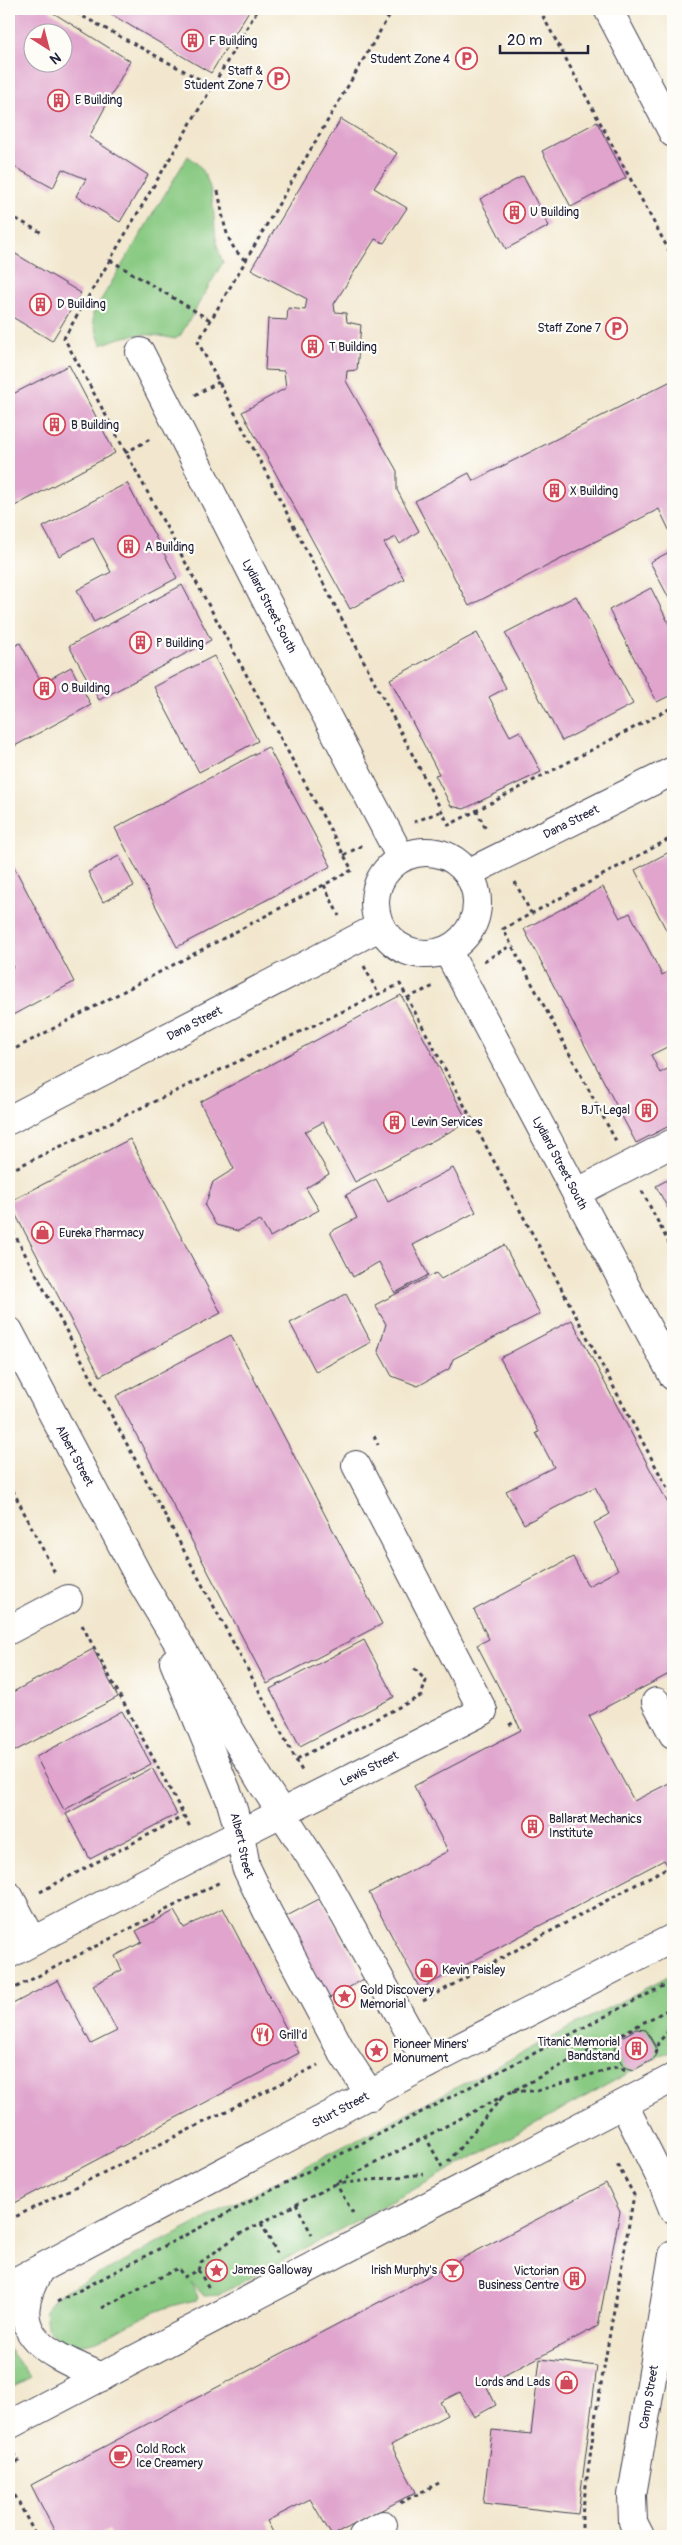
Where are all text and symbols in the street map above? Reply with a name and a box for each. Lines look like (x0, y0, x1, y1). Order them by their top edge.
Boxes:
north arrow (22, 22, 72, 72)
scale bar (500, 22, 587, 54)
building icon: F Building (181, 29, 205, 53)
text: 20 m (507, 31, 542, 50)
place label: F Building (209, 34, 257, 49)
parking icon: Student Zone 4 (454, 47, 478, 71)
text: N (47, 48, 64, 68)
place label: Student Zone 4 (370, 52, 450, 67)
place label: Staff & Student Zone 7 (184, 64, 264, 93)
parking icon: Staff & Student Zone 7 (267, 66, 291, 90)
building icon: E Building (47, 88, 71, 112)
place label: E Building (75, 93, 122, 108)
building icon: U Building (502, 200, 526, 224)
place label: U Building (530, 205, 579, 220)
building icon: D Building (29, 292, 53, 316)
place label: D Building (57, 297, 106, 312)
parking icon: Staff Zone 7 (605, 316, 629, 340)
place label: Staff Zone 7 (537, 321, 602, 336)
building icon: T Building (301, 335, 325, 359)
place label: T Building (329, 340, 377, 355)
building icon: B Building (43, 413, 67, 437)
place label: B Building (71, 418, 119, 433)
building icon: X Building (542, 479, 566, 503)
place label: X Building (570, 484, 618, 499)
building icon: A Building (117, 535, 141, 559)
place label: A Building (145, 540, 194, 555)
street label: Lydiard Street South (239, 557, 300, 656)
building icon: P Building (128, 631, 152, 655)
place label: P Building (156, 636, 204, 651)
building icon: O Building (33, 676, 57, 700)
place label: O Building (61, 681, 110, 696)
street label: Dana Street (541, 802, 601, 842)
street label: Dana Street (164, 1003, 225, 1044)
building icon: BJT Legal (634, 1098, 658, 1122)
place label: BJT Legal (581, 1103, 630, 1118)
building icon: Levin Services (383, 1110, 407, 1134)
street label: Lydiard Street South (529, 1114, 591, 1212)
place label: Levin Services (411, 1115, 483, 1130)
shop icon: Eureka Pharmacy (31, 1221, 55, 1245)
place label: Eureka Pharmacy (59, 1226, 144, 1241)
street label: Albert Street (53, 1423, 97, 1489)
street label: Lewis Street (337, 1747, 401, 1790)
street label: Albert Street (227, 1811, 258, 1881)
place label: Ballarat Mechanics Institute (549, 1812, 642, 1841)
building icon: Ballarat Mechanics Institute (521, 1814, 545, 1838)
shop icon: Kevin Paisley (414, 1958, 438, 1982)
place label: Kevin Paisley (442, 1963, 505, 1978)
place label: Gold Discovery Memorial (360, 1983, 434, 2012)
place icon: Gold Discovery Memorial (332, 1985, 356, 2009)
restaurant icon: Grill'd (251, 2023, 275, 2047)
place label: Grill'd (279, 2028, 307, 2043)
place label: Titanic Memorial Bandstand (537, 2035, 620, 2064)
place label: Pioneer Miners' Monument (393, 2037, 469, 2066)
building icon: Titanic Memorial Bandstand (624, 2037, 648, 2061)
place icon: Pioneer Miners' Monument (365, 2039, 389, 2063)
street label: Sturt Street (310, 2088, 372, 2131)
place icon: James Galloway (204, 2258, 228, 2282)
bar icon: Irish Murphy's (441, 2258, 465, 2282)
place label: James Galloway (232, 2263, 312, 2278)
place label: Irish Murphy's (371, 2263, 438, 2278)
place label: Victorian Business Centre (478, 2264, 559, 2293)
building icon: Victorian Business Centre (563, 2266, 587, 2290)
street label: Camp Street (636, 2364, 662, 2430)
shop icon: Lords and Lads (554, 2370, 578, 2394)
place label: Lords and Lads (475, 2375, 551, 2390)
place label: Cold Rock Ice Creamery (136, 2442, 203, 2471)
cafe icon: Cold Rock Ice Creamery (108, 2444, 132, 2468)

